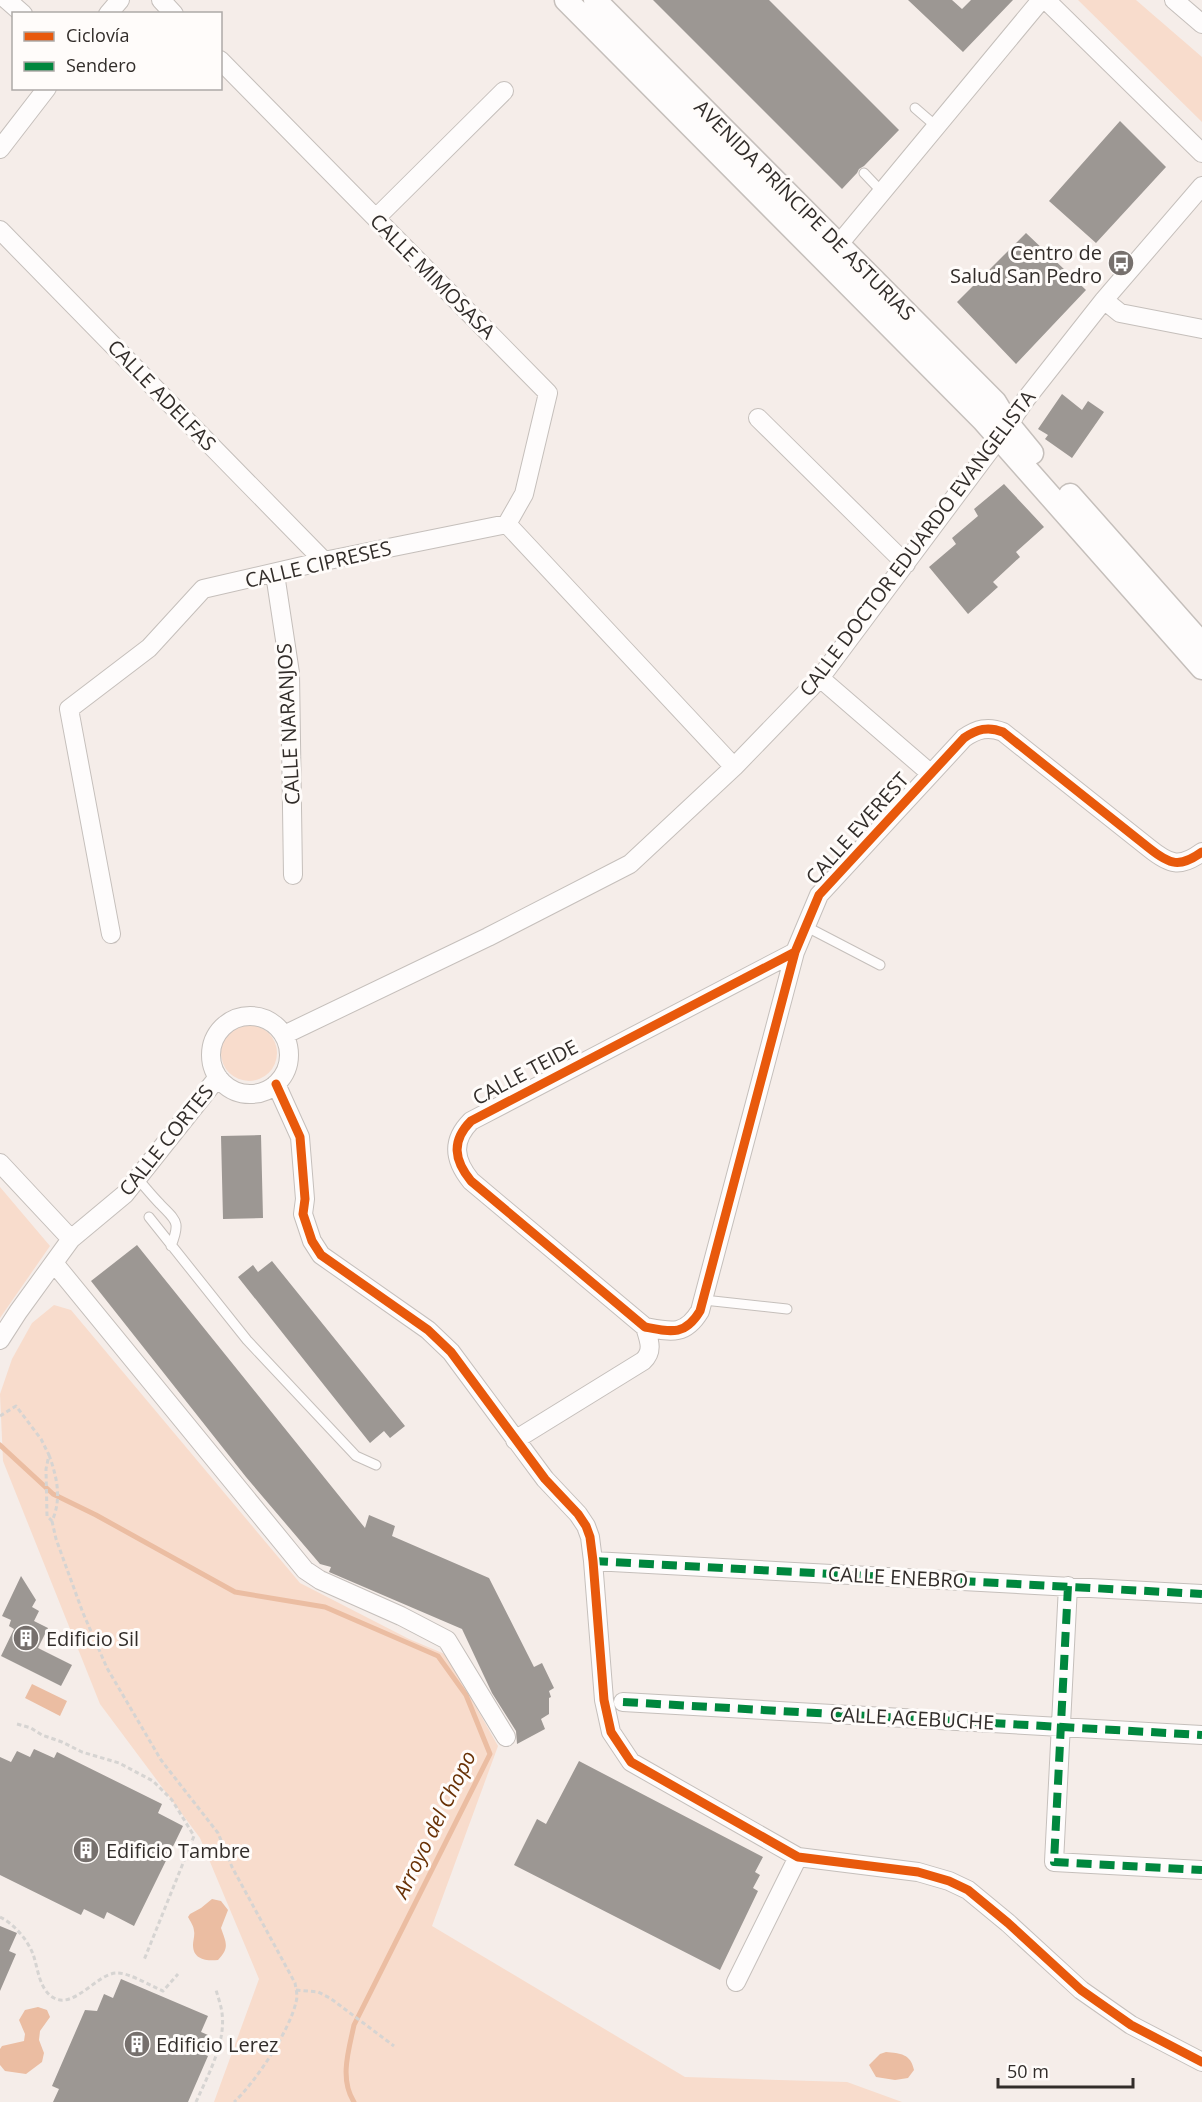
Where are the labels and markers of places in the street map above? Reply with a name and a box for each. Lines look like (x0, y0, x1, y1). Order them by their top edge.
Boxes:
place label: Centro de Salud San Pedro (950, 239, 1102, 289)
bus stop icon: Centro de Salud San Pedro (1106, 248, 1136, 278)
building icon: Edificio Sil (11, 1623, 41, 1653)
place label: Edificio Sil (46, 1625, 139, 1652)
building icon: Edificio Tambre (71, 1835, 101, 1865)
place label: Edificio Tambre (106, 1837, 250, 1864)
building icon: Edificio Lerez (122, 2029, 152, 2059)
place label: Edificio Lerez (156, 2031, 278, 2058)

